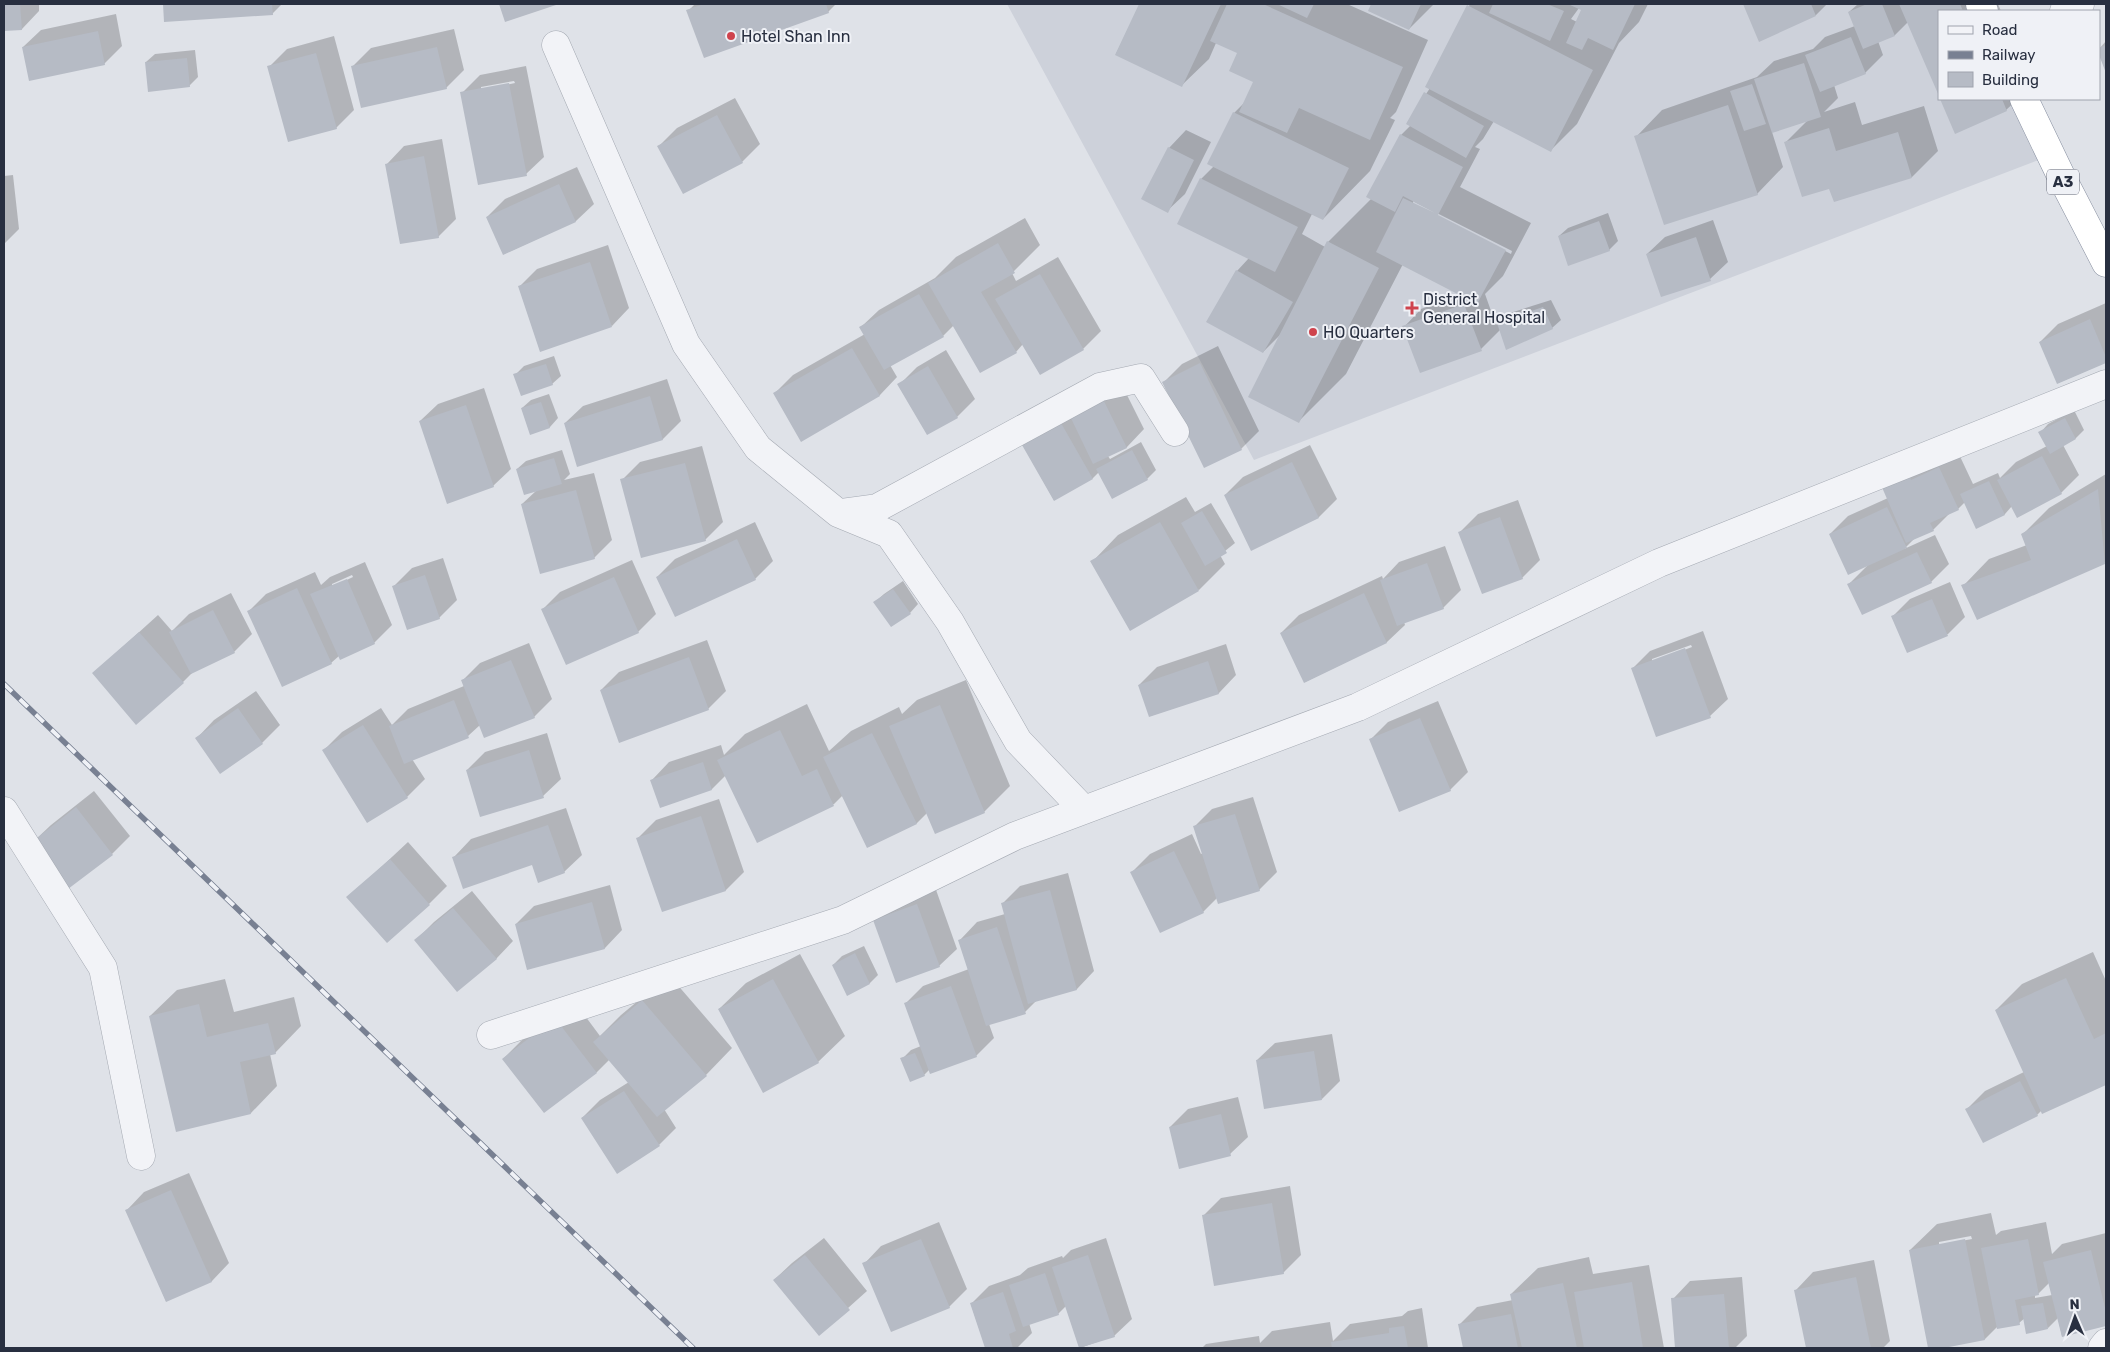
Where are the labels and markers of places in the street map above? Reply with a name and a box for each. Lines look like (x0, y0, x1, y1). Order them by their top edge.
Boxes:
place label: Hotel Shan Inn (741, 27, 850, 46)
marker: Hotel Shan Inn (725, 30, 737, 42)
place label: District General Hospital (1423, 290, 1545, 327)
marker: District General Hospital (1405, 301, 1419, 315)
place label: HO Quarters (1323, 323, 1414, 342)
marker: HO Quarters (1307, 326, 1319, 338)

